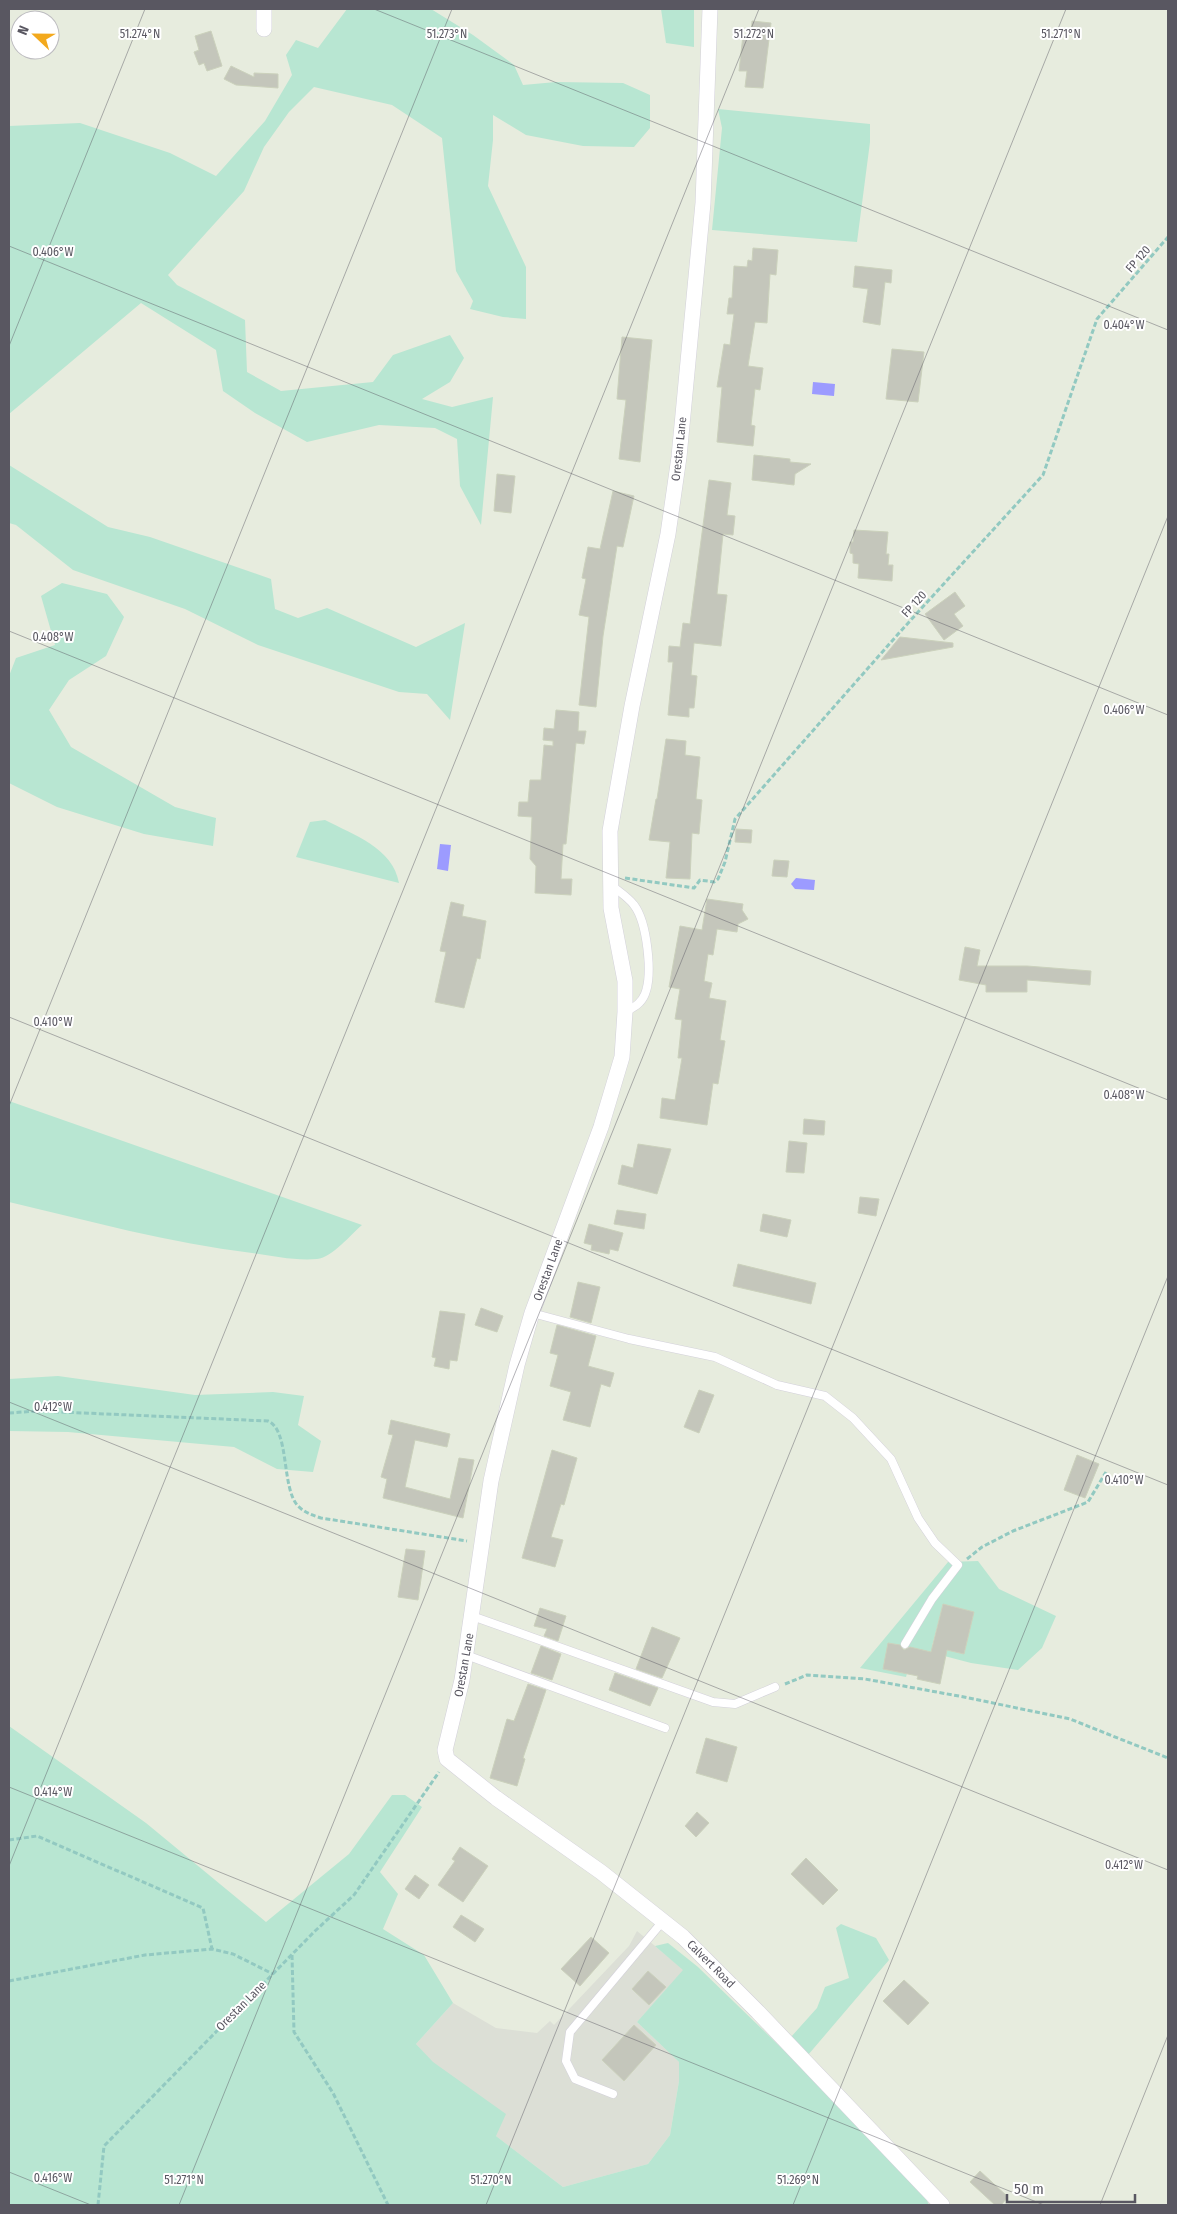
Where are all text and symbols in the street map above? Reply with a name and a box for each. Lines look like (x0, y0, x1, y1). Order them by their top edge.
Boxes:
north arrow (10, 10, 60, 60)
text: N (14, 23, 33, 37)
text: 51.274°N (120, 27, 160, 41)
text: 51.273°N (427, 27, 467, 41)
text: 51.272°N (734, 27, 774, 41)
text: 51.271°N (1041, 27, 1081, 41)
street label: FP 120 (1123, 243, 1153, 275)
text: 0.406°W (33, 245, 73, 259)
text: 0.404°W (1104, 318, 1144, 332)
street label: Orestan Lane (669, 416, 689, 482)
street label: FP 120 (899, 588, 929, 620)
text: 0.408°W (32, 630, 74, 644)
text: 0.406°W (1104, 703, 1144, 717)
text: 0.410°W (33, 1015, 73, 1029)
text: 0.408°W (1103, 1088, 1145, 1102)
street label: Orestan Lane (530, 1237, 566, 1303)
text: 0.412°W (34, 1400, 72, 1414)
text: 0.410°W (1104, 1473, 1144, 1487)
street label: Orestan Lane (451, 1632, 477, 1698)
text: 0.414°W (34, 1785, 72, 1799)
text: 0.412°W (1105, 1858, 1143, 1872)
street label: Calvert Road (684, 1937, 738, 1991)
street label: Orestan Lane (213, 1978, 269, 2034)
text: 0.416°W (34, 2171, 72, 2185)
scale bar (1007, 2172, 1134, 2204)
text: 51.271°N (164, 2173, 204, 2187)
text: 51.270°N (470, 2173, 512, 2187)
text: 51.269°N (777, 2173, 819, 2187)
text: 50 m (1014, 2180, 1044, 2198)

